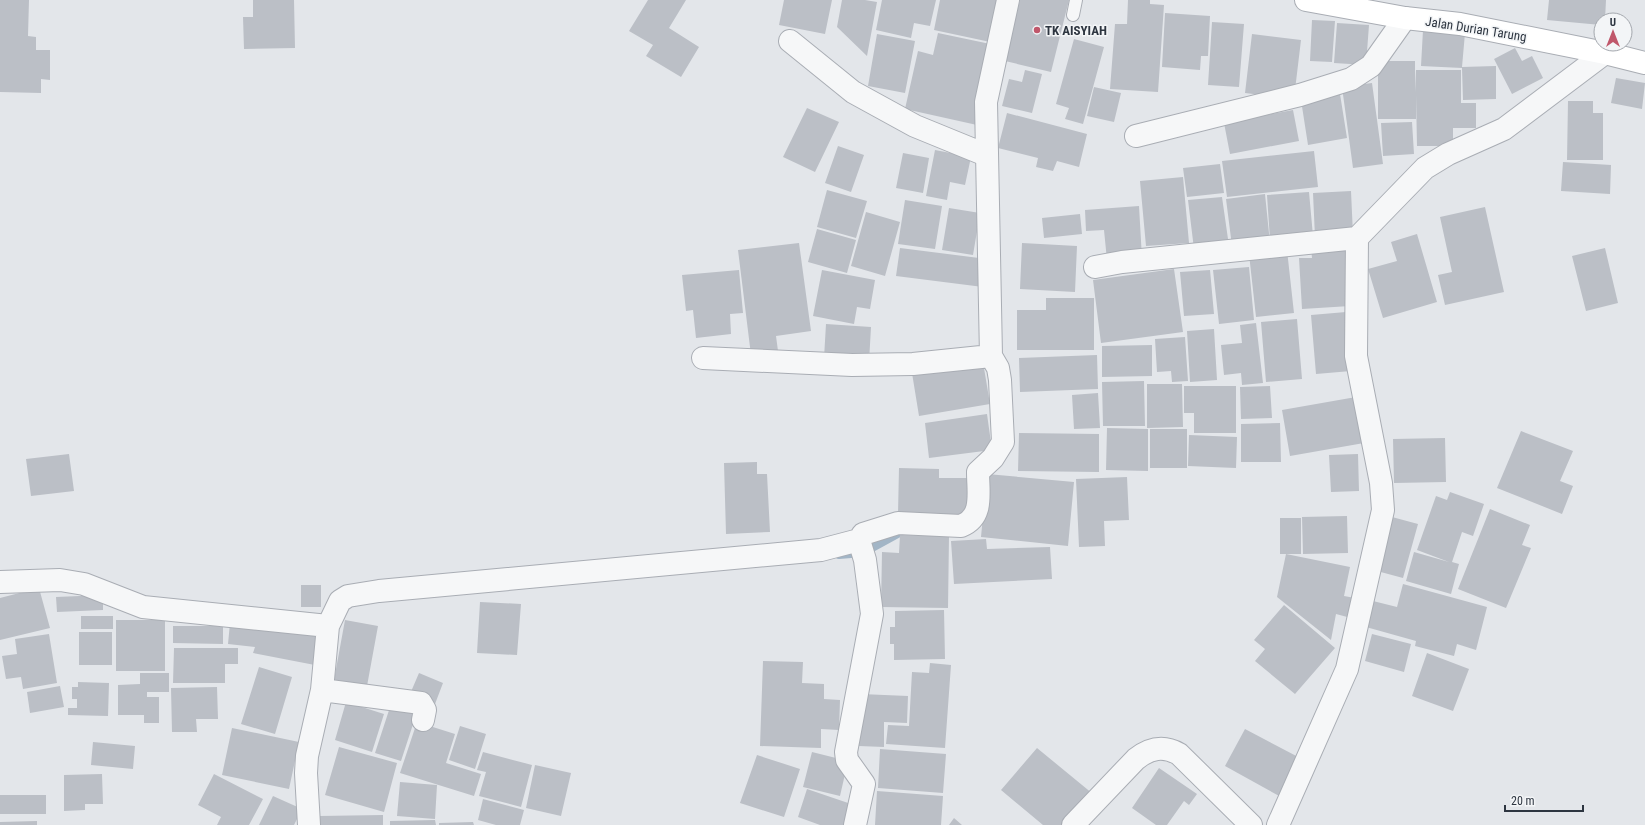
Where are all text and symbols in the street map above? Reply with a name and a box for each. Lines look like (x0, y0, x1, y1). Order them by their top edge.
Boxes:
north arrow (1593, 12, 1633, 52)
street label: Jalan Durian Tarung (1424, 14, 1528, 44)
text: U (1610, 16, 1616, 29)
place label: TK AISYIAH (1045, 23, 1107, 38)
marker: TK AISYIAH (1032, 25, 1042, 35)
scale bar (1505, 787, 1583, 813)
text: 20 m (1511, 794, 1535, 808)

